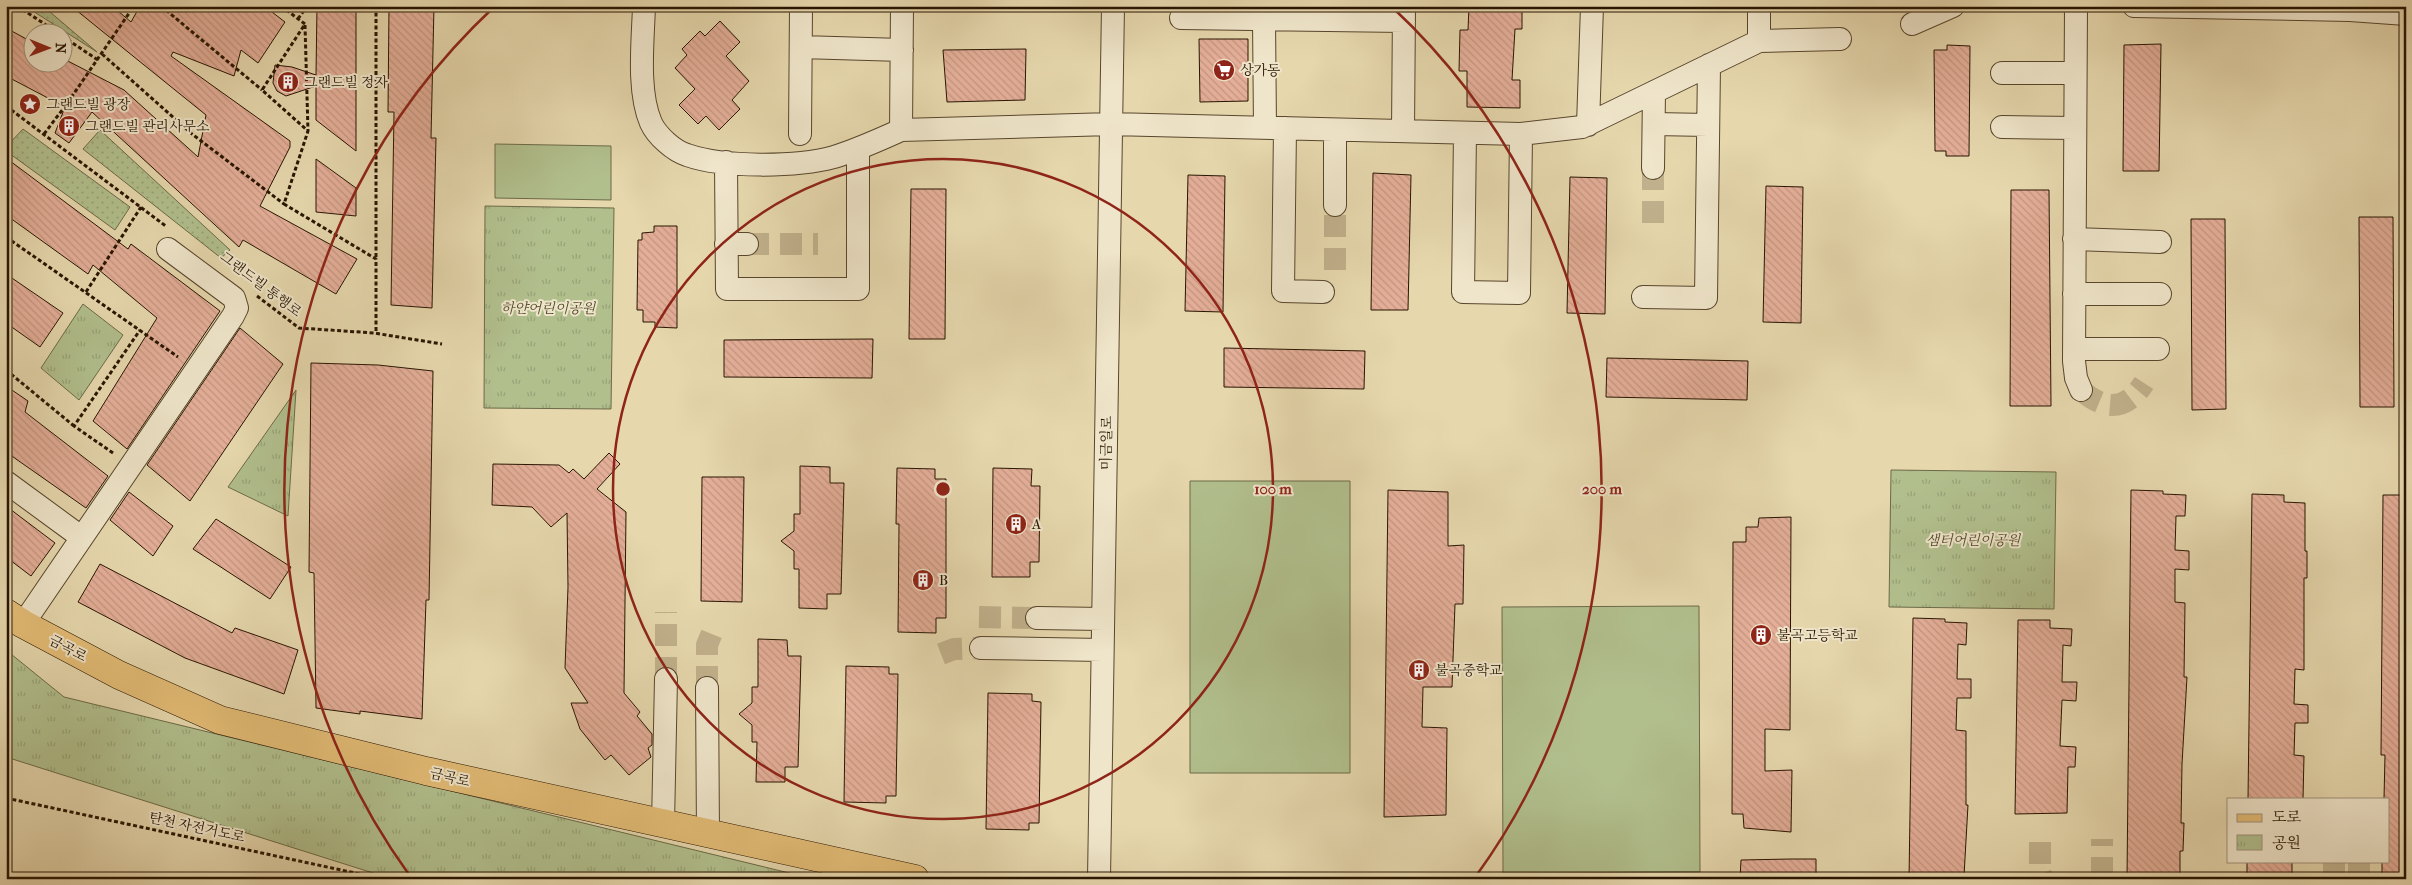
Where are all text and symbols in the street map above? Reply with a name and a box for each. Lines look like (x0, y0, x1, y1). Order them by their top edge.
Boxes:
north arrow (22, 22, 72, 72)
text: N (52, 43, 69, 54)
supermarket icon: 상가동 (1212, 58, 1236, 82)
place label: 상가동 (1240, 62, 1281, 79)
building icon: 그랜드빌 정자 (276, 70, 300, 94)
place label: 그랜드빌 정자 (304, 74, 389, 91)
place icon: 그랜드빌 광장 (18, 92, 42, 116)
place label: 그랜드빌 광장 (46, 96, 131, 113)
building icon: 그랜드빌 관리사무소 (57, 114, 81, 138)
place label: 그랜드빌 관리사무소 (85, 118, 210, 135)
street label: 그랜드빌 통행로 (217, 248, 305, 321)
park label: 하얀어린이공원 (501, 300, 597, 317)
street label: 미금일로 (1098, 415, 1115, 470)
centre of rings (934, 480, 952, 498)
text: 100 m (1254, 480, 1292, 498)
text: 200 m (1582, 480, 1622, 498)
building icon: A (1004, 512, 1028, 536)
place label: A (1031, 516, 1042, 533)
park label: 샘터어린이공원 (1926, 532, 2022, 549)
building icon: B (911, 568, 935, 592)
place label: B (939, 572, 948, 589)
building icon: 불곡고등학교 (1749, 623, 1773, 647)
place label: 불곡고등학교 (1777, 627, 1859, 644)
street label: 금곡로 (46, 631, 90, 666)
building icon: 불곡중학교 (1407, 658, 1431, 682)
place label: 불곡중학교 (1435, 662, 1503, 679)
street label: 금곡로 (428, 765, 472, 790)
legend (2227, 798, 2390, 862)
text: 도로 (2272, 808, 2301, 826)
street label: 탄천 자전거도로 (147, 809, 247, 846)
text: 공원 (2272, 834, 2301, 852)

